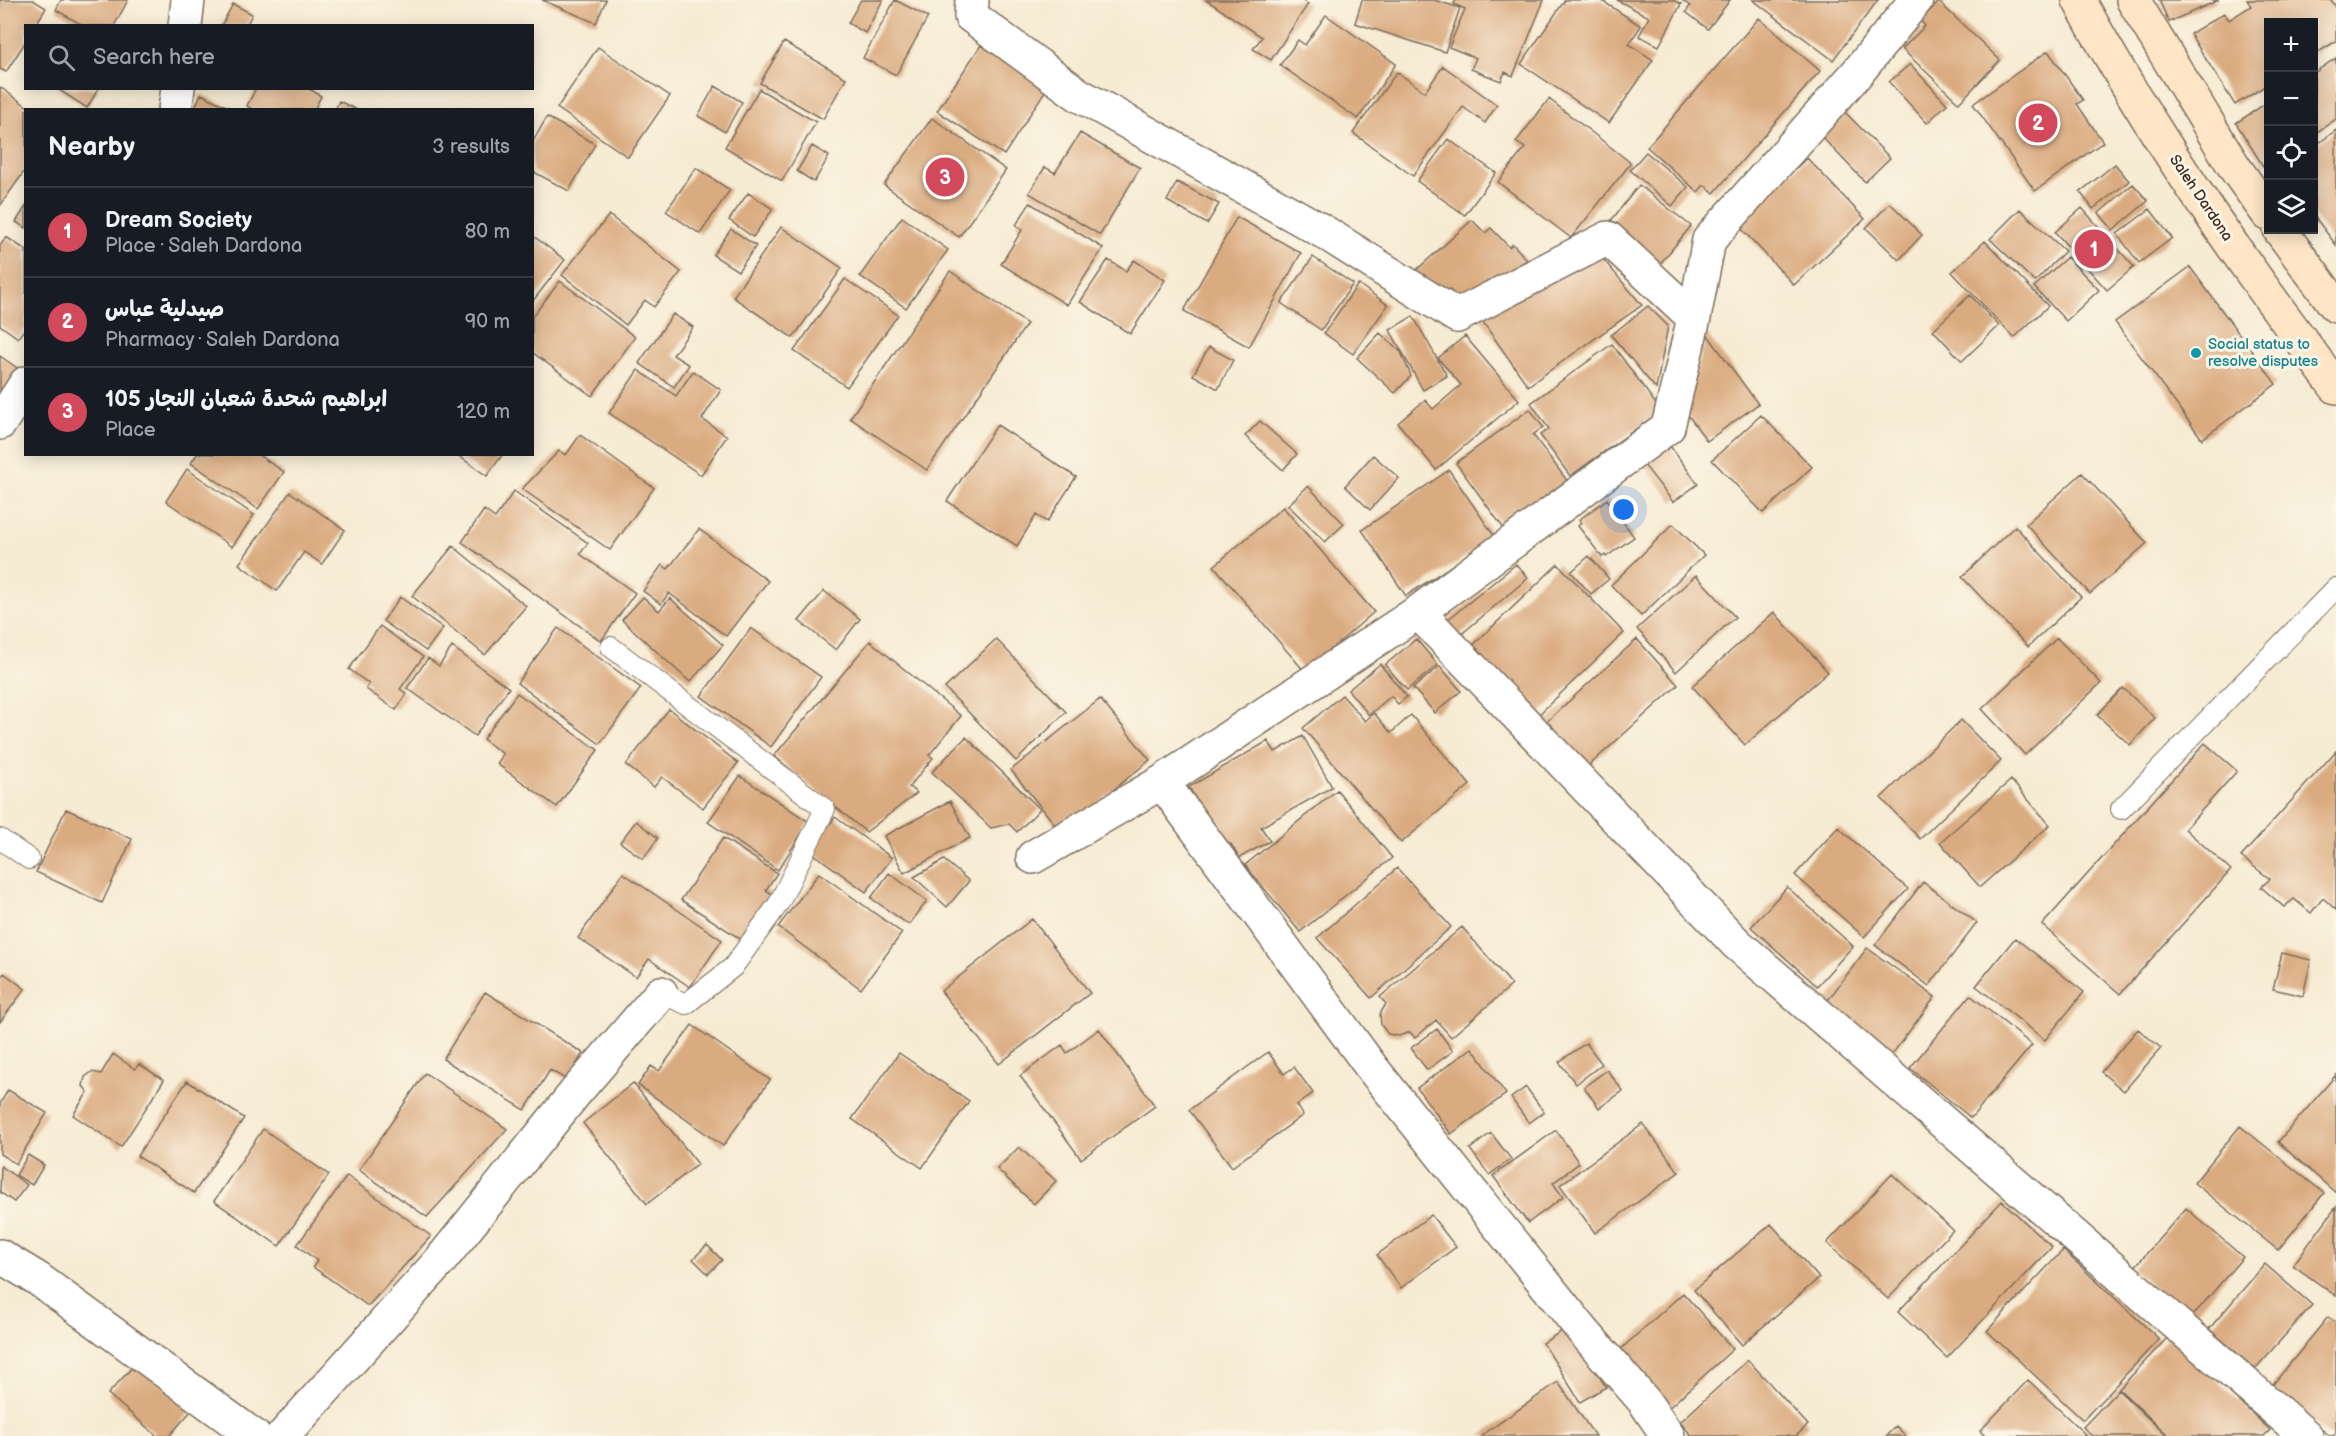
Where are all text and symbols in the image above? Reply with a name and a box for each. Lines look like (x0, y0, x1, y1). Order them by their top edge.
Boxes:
map controls (2264, 18, 2318, 234)
button: + (2264, 18, 2318, 72)
search box (24, 24, 534, 90)
icon: search (45, 41, 78, 74)
text: Search here (93, 44, 215, 71)
button: − (2264, 72, 2318, 126)
pin: 2 (2018, 100, 2058, 146)
button: locate (2264, 126, 2318, 180)
text: Nearby (48, 132, 135, 163)
text: 3 results (432, 135, 510, 159)
street label: Saleh Dardona (2165, 151, 2237, 245)
pin: 3 (926, 154, 964, 200)
button: layers (2264, 180, 2318, 234)
text: Dream Society (105, 207, 252, 234)
text: 1 (63, 220, 72, 244)
text: 80 m (465, 220, 510, 244)
pin: 1 (2074, 226, 2114, 272)
text: Place · Saleh Dardona (105, 234, 302, 258)
text: صيدلية عباس (105, 296, 224, 323)
text: 2 (62, 310, 73, 334)
text: 90 m (465, 310, 510, 334)
text: Pharmacy · Saleh Dardona (105, 328, 340, 352)
place label: Social status to resolve disputes (2208, 335, 2319, 371)
marker: Social status to resolve disputes (2189, 346, 2203, 360)
text: ابراهيم شحدة شعبان النجار 105 (105, 386, 387, 413)
text: 3 (62, 400, 73, 424)
text: 120 m (457, 400, 510, 424)
text: Place (105, 418, 156, 442)
your location (1609, 495, 1638, 524)

